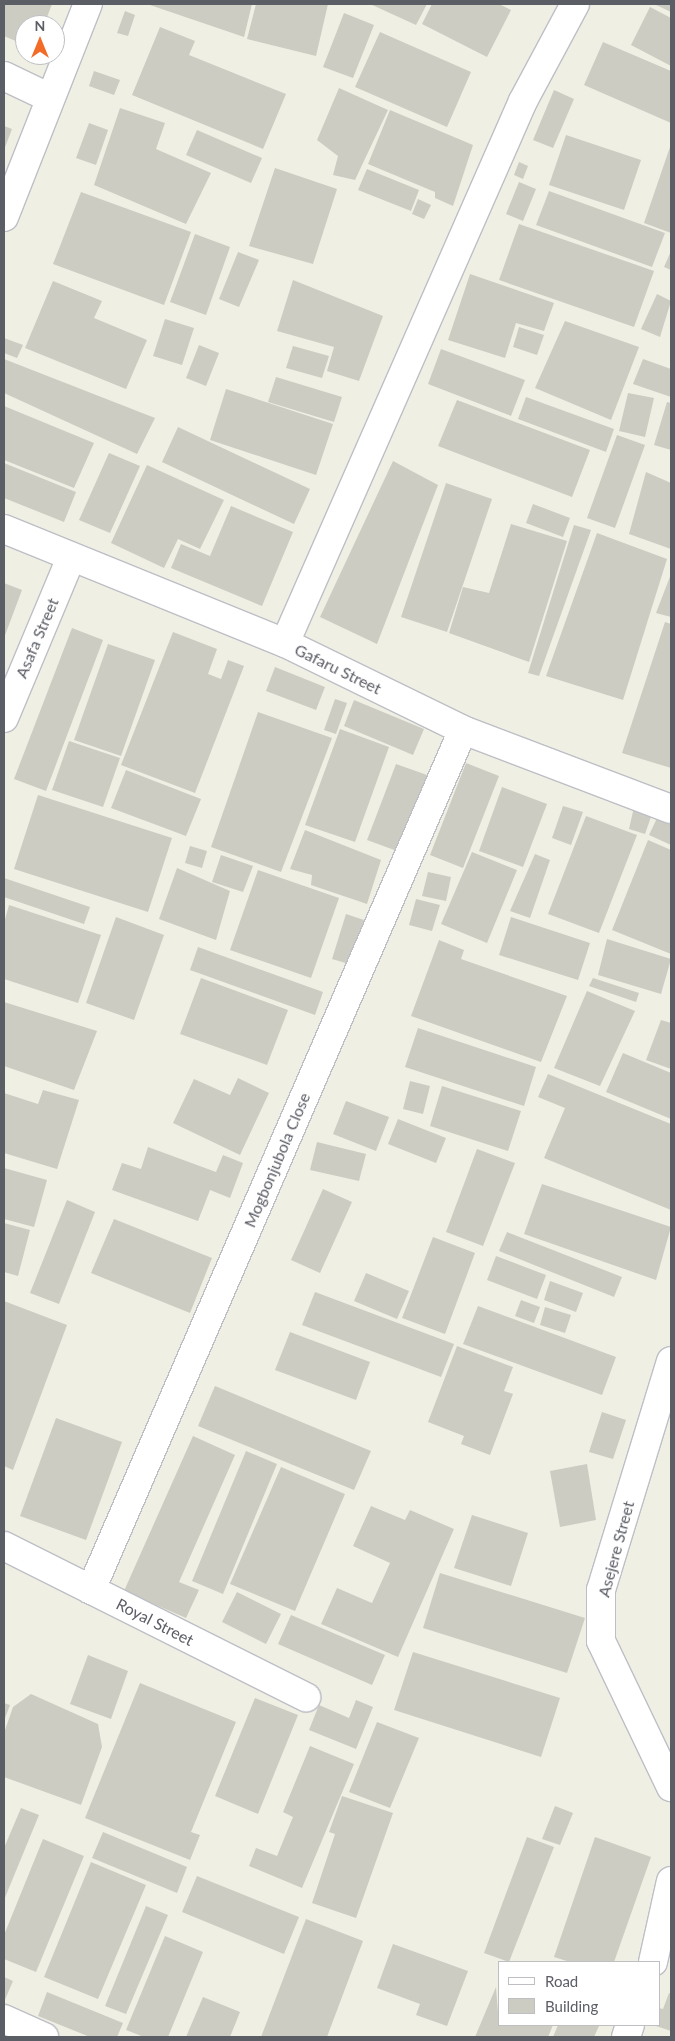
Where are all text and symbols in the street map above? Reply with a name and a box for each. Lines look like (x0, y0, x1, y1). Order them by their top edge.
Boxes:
north arrow (15, 15, 65, 65)
text: N (35, 17, 45, 34)
street label: Asafa Street (11, 595, 63, 681)
street label: Gafaru Street (292, 640, 384, 698)
street label: Mogbonjubola Close (240, 1090, 314, 1230)
street label: Asejere Street (594, 1499, 638, 1599)
street label: Royal Street (113, 1594, 197, 1650)
legend (498, 1961, 660, 2026)
text: Road (545, 1972, 578, 1990)
text: Building (545, 1997, 598, 2015)

